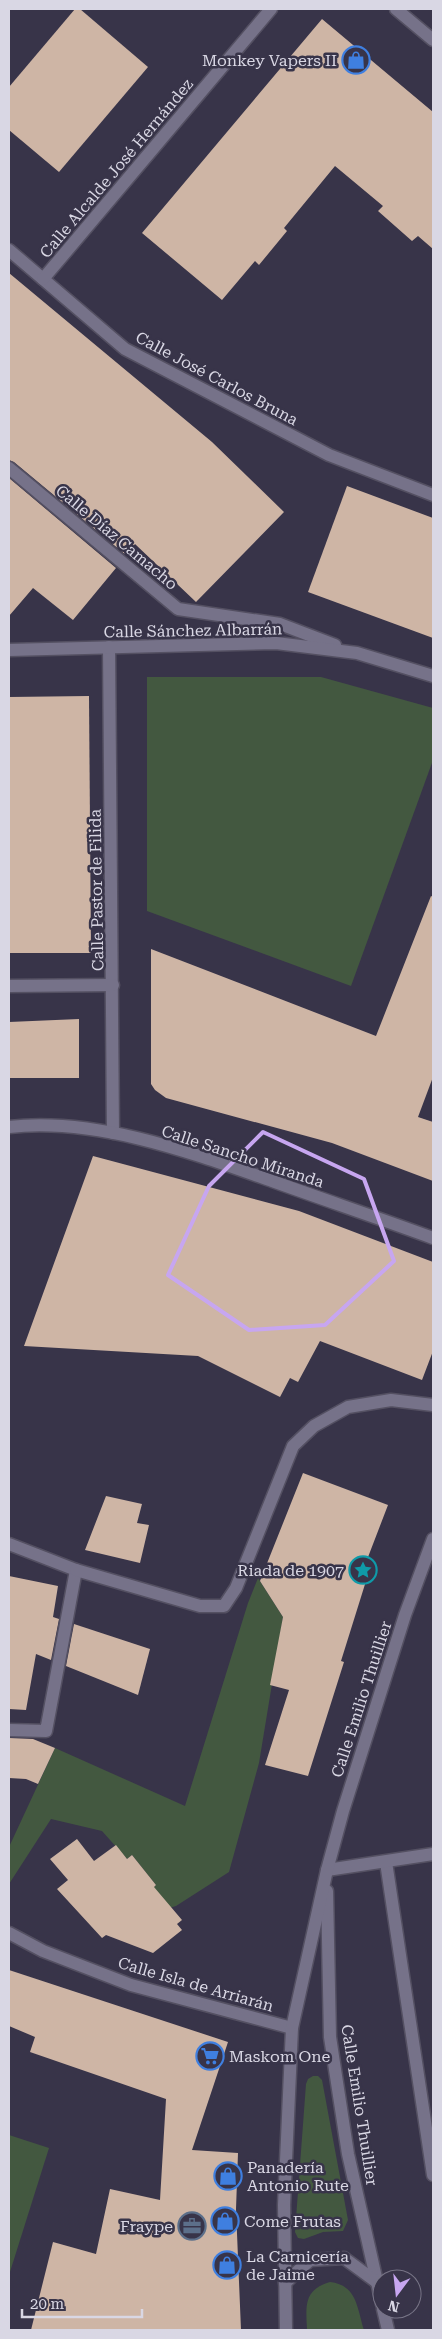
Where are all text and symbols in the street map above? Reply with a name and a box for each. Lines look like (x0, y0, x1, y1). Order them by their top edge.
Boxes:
shop icon: Monkey Vapers II (341, 45, 371, 75)
place label: Monkey Vapers II (202, 51, 337, 70)
street label: Calle Alcalde José Hernández (36, 74, 197, 262)
street label: Calle José Carlos Bruna (132, 328, 302, 430)
street label: Calle Díaz Camacho (52, 481, 181, 594)
street label: Calle Sánchez Albarrán (104, 619, 282, 642)
street label: Calle Pastor de Filida (86, 809, 107, 971)
street label: Calle Sancho Miranda (159, 1121, 327, 1192)
place icon: Riada de 1907 (348, 1555, 378, 1585)
place label: Riada de 1907 (237, 1561, 344, 1580)
street label: Calle Emilio Thuillier (327, 1618, 396, 1780)
street label: Calle Isla de Arriarán (116, 1953, 276, 2016)
street label: Calle Emilio Thuillier (337, 2023, 382, 2188)
supermarket icon: Maskom One (195, 2041, 225, 2071)
place label: Maskom One (229, 2047, 331, 2066)
place label: Panadería Antonio Rute (247, 2158, 349, 2195)
shop icon: Panadería Antonio Rute (213, 2161, 243, 2191)
shop icon: Come Frutas (210, 2206, 240, 2236)
office icon: Fraype (177, 2211, 207, 2241)
place label: Come Frutas (244, 2212, 341, 2231)
place label: Fraype (120, 2217, 173, 2236)
place label: La Carnicería de Jaime (246, 2247, 349, 2284)
shop icon: La Carnicería de Jaime (212, 2250, 242, 2280)
north arrow (372, 2269, 422, 2319)
scale bar (22, 2286, 142, 2318)
text: 20 m (30, 2295, 65, 2313)
text: N (386, 2297, 401, 2316)

